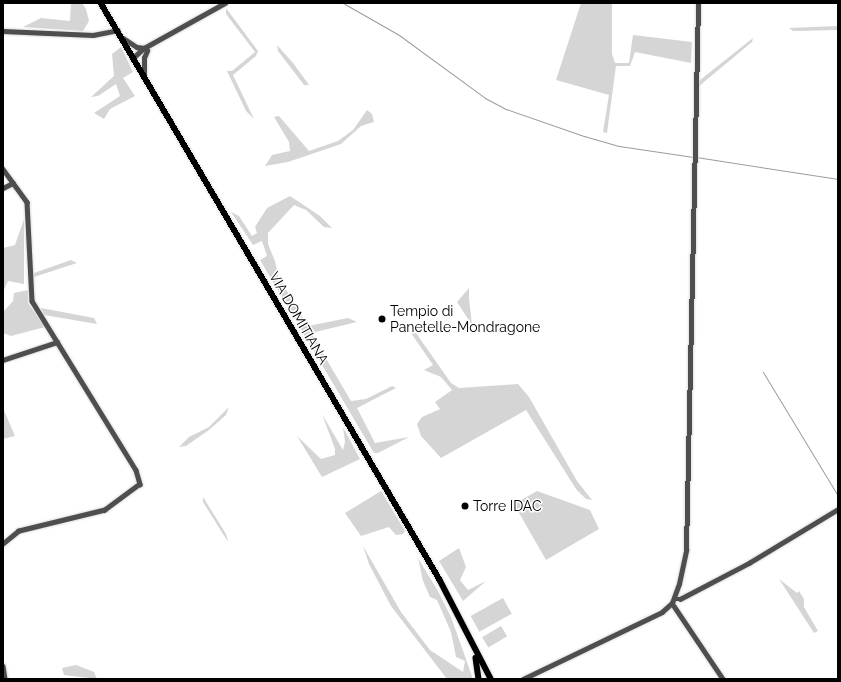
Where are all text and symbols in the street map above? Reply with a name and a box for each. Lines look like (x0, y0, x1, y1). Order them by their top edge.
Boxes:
street label: VIA DOMITIANA (266, 269, 332, 367)
place label: Tempio di Panetelle-Mondragone (390, 303, 540, 336)
marker: Tempio di Panetelle-Mondragone (377, 314, 387, 324)
place label: Torre IDAC (473, 498, 542, 514)
marker: Torre IDAC (460, 501, 470, 511)

